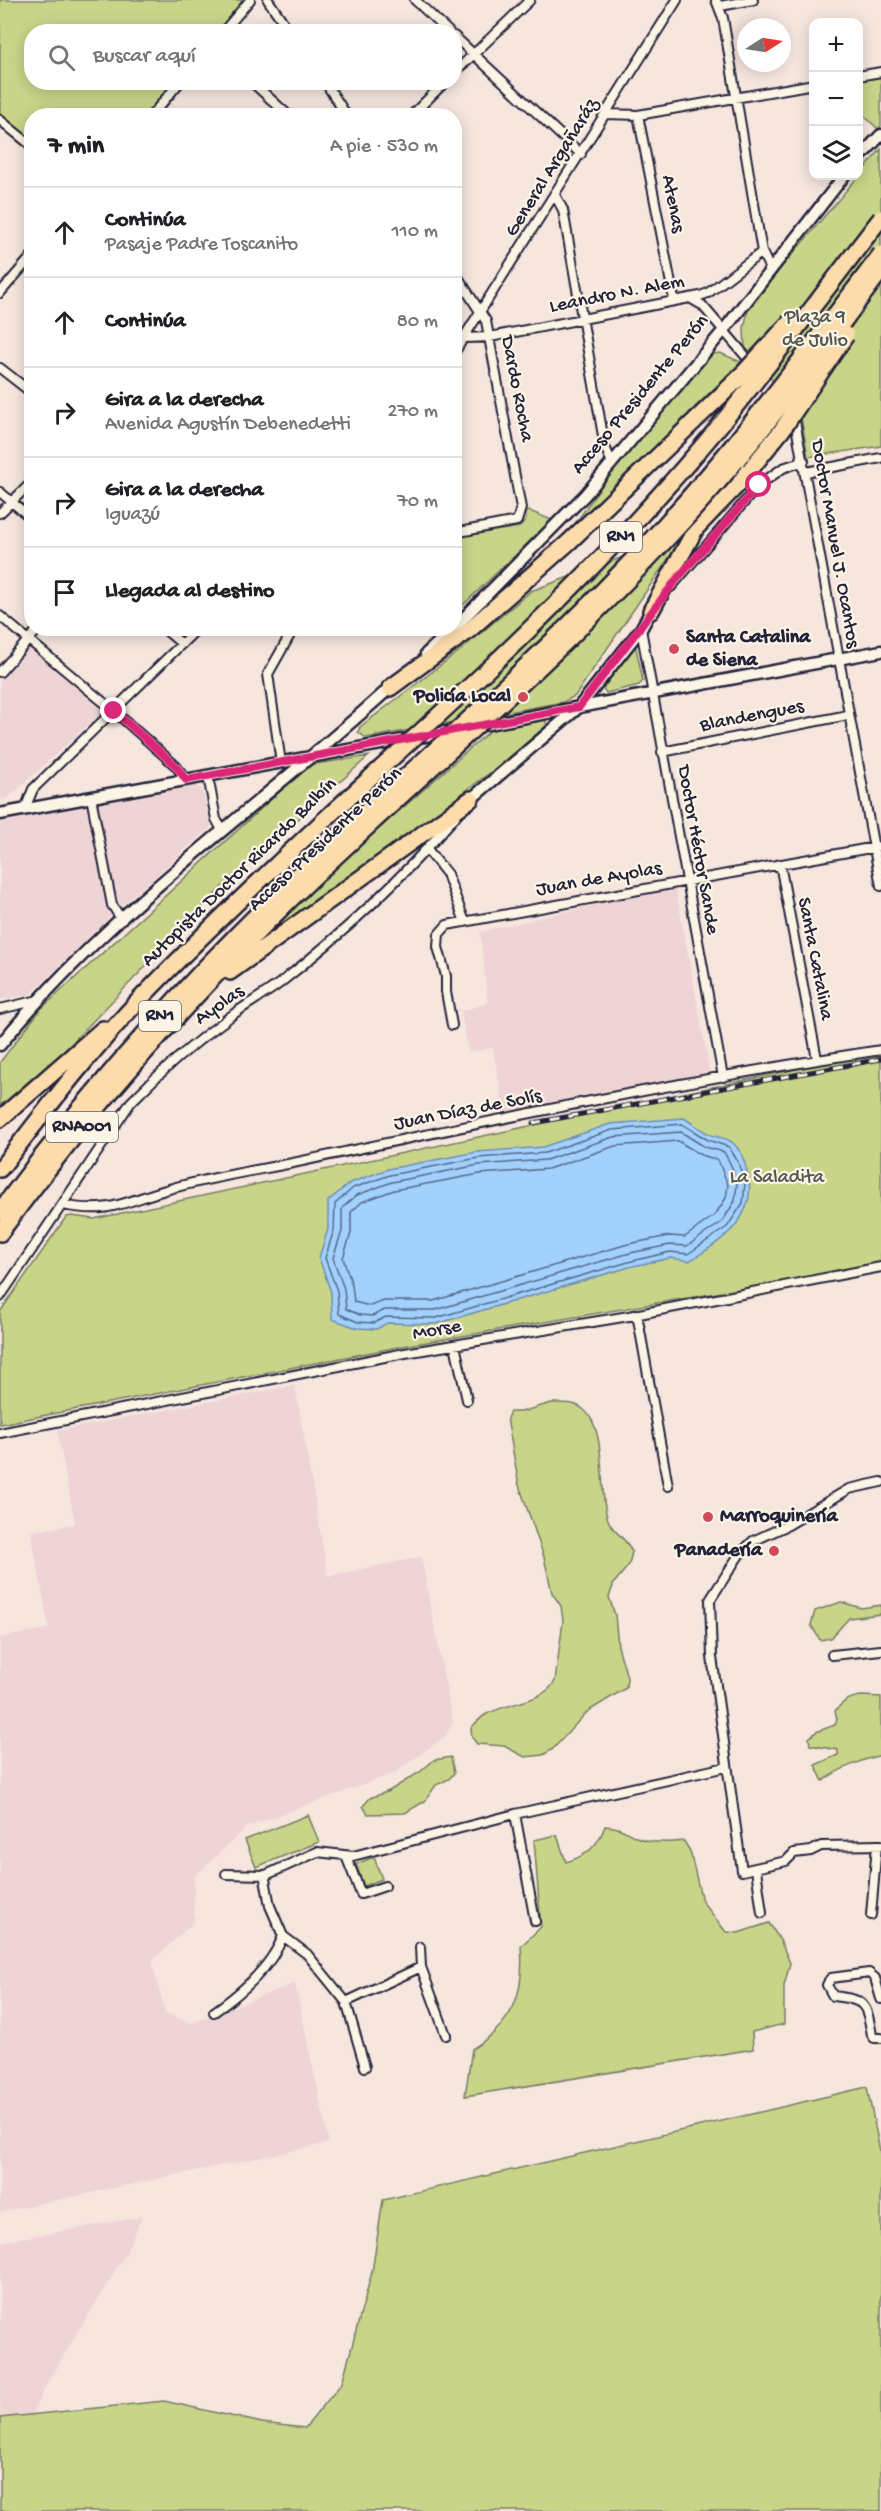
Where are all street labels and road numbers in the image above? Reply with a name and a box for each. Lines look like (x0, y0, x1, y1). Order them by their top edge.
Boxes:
street label: General Argañaráz (501, 93, 606, 242)
street label: Atenas (655, 173, 689, 235)
street label: Leandro N. Alem (548, 271, 686, 319)
street label: Acceso Presidente Perón (567, 310, 715, 480)
street label: Dardo Rocha (494, 332, 538, 445)
street label: Doctor Manuel J. Ocantos (804, 436, 864, 650)
road number: RN1 (600, 522, 642, 552)
street label: Blandengues (697, 696, 806, 739)
street label: Doctor Héctor Sande (670, 762, 723, 937)
street label: Acceso Presidente Perón (245, 763, 408, 917)
street label: Autopista Doctor Ricardo Balbín (138, 773, 343, 972)
street label: Juan de Ayolas (534, 858, 664, 902)
street label: Santa Catalina (791, 896, 837, 1023)
street label: Ayolas (191, 980, 250, 1031)
road number: RN1 (139, 1001, 181, 1031)
street label: Juan Díaz de Solís (392, 1085, 544, 1137)
road number: RNA001 (46, 1112, 118, 1142)
street label: Morse (411, 1315, 464, 1347)

